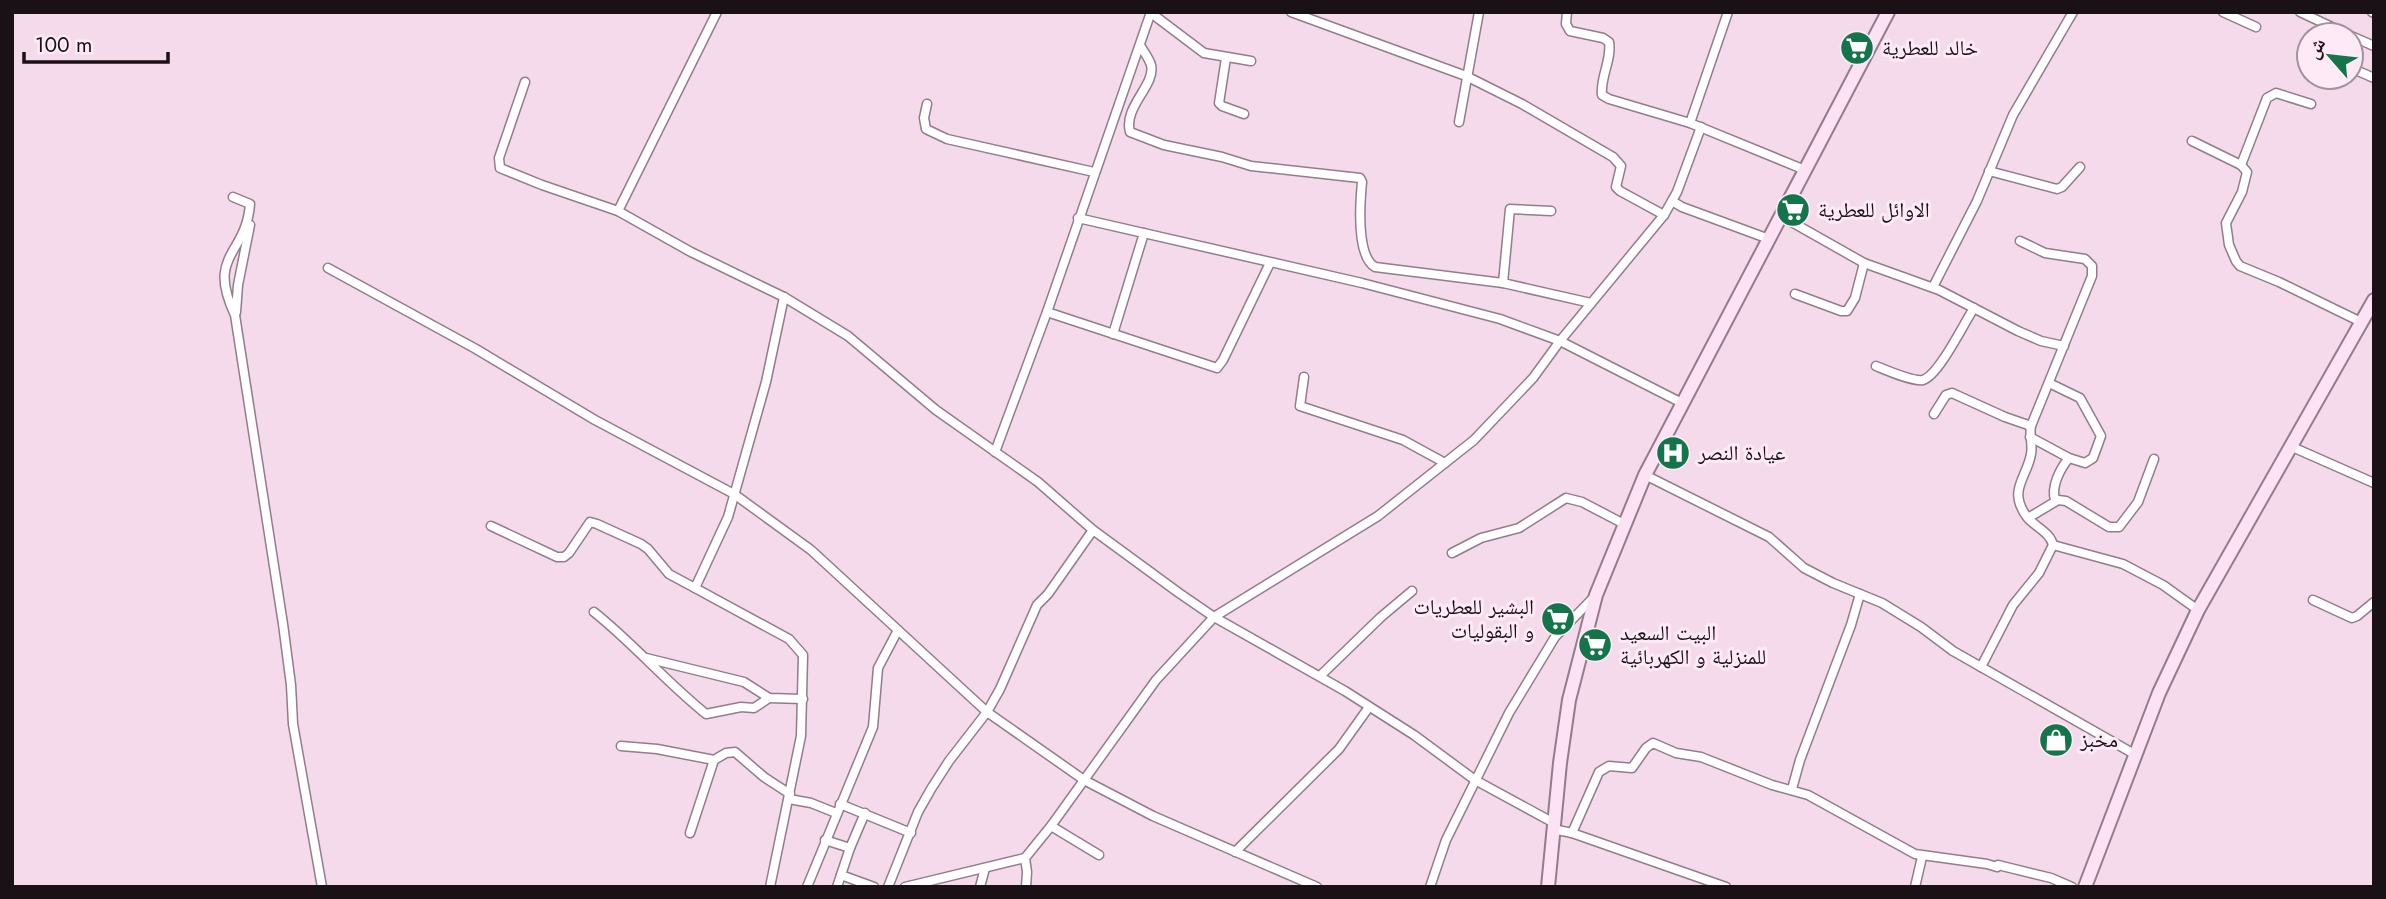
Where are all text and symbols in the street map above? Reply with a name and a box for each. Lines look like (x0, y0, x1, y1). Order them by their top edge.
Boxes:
scale bar (24, 21, 168, 65)
north arrow (2295, 21, 2365, 91)
supermarket icon: خالد للعطرية (1838, 29, 1876, 67)
text: 100 m (35, 30, 92, 60)
place label: خالد للعطرية (1882, 33, 1978, 63)
text: ش (2299, 33, 2332, 63)
supermarket icon: الاوائل للعطرية (1774, 191, 1812, 229)
place label: الاوائل للعطرية (1818, 195, 1930, 225)
hospital icon: عيادة النصر (1654, 434, 1692, 472)
place label: عيادة النصر (1697, 438, 1786, 468)
place label: البشير للعطريات و البقوليات (1413, 592, 1534, 646)
supermarket icon: البشير للعطريات و البقوليات (1539, 600, 1577, 638)
place label: البيت السعيد للمنزلية و الكهربائية (1620, 618, 1766, 672)
supermarket icon: البيت السعيد للمنزلية و الكهربائية (1576, 626, 1614, 664)
shop icon: مخبز (2037, 721, 2075, 759)
place label: مخبز (2079, 725, 2118, 755)

